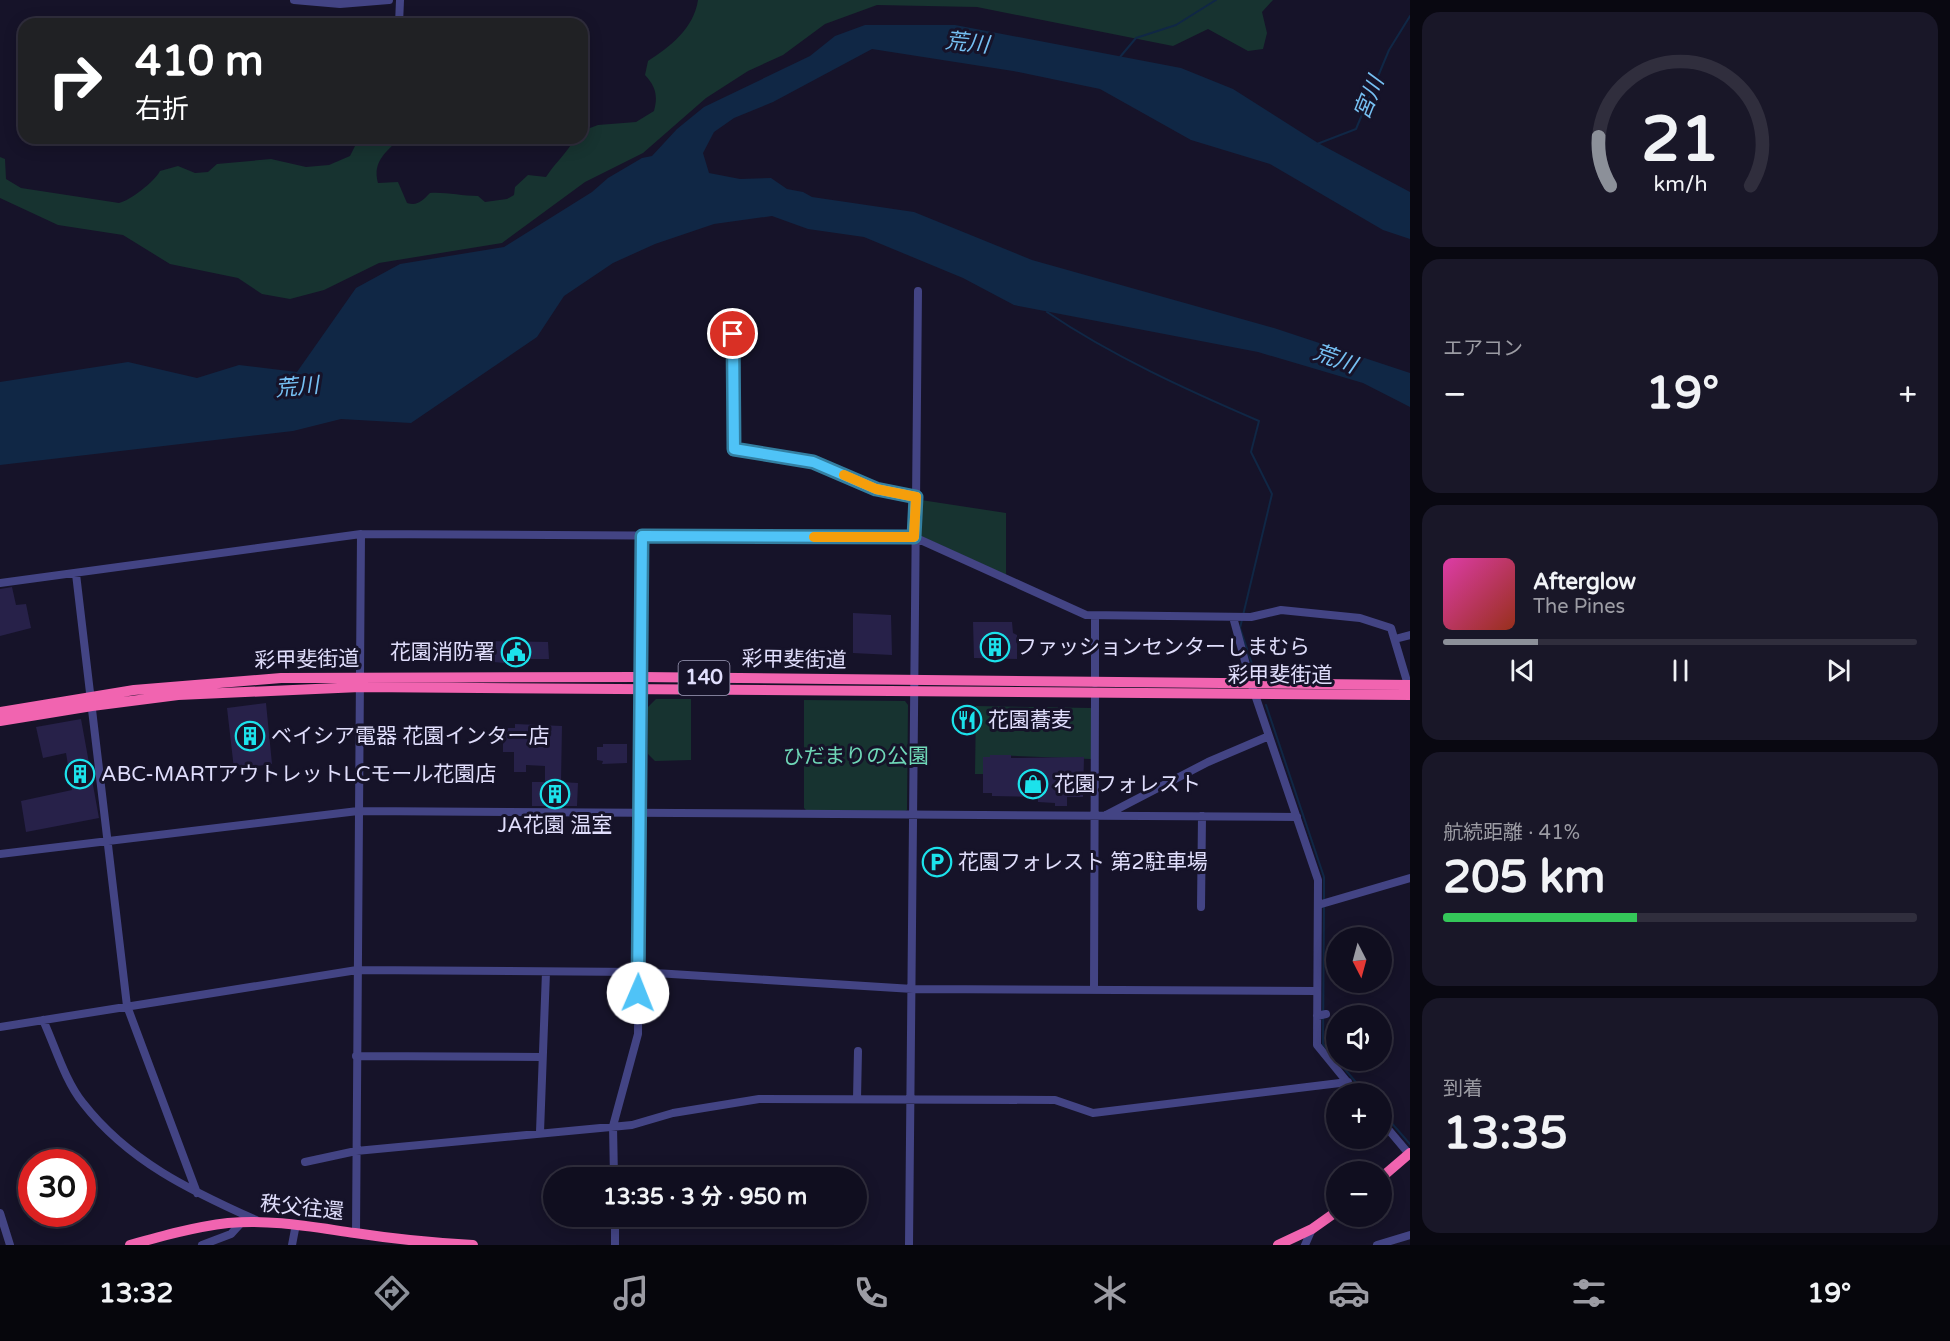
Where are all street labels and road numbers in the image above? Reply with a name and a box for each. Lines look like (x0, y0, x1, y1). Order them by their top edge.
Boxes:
street label: 彩甲斐街道 (254, 647, 360, 673)
street label: 彩甲斐街道 (741, 647, 847, 673)
road number: 140 (678, 661, 730, 695)
street label: 彩甲斐街道 (1228, 663, 1333, 688)
street label: 秩父往還 (259, 1191, 345, 1225)

